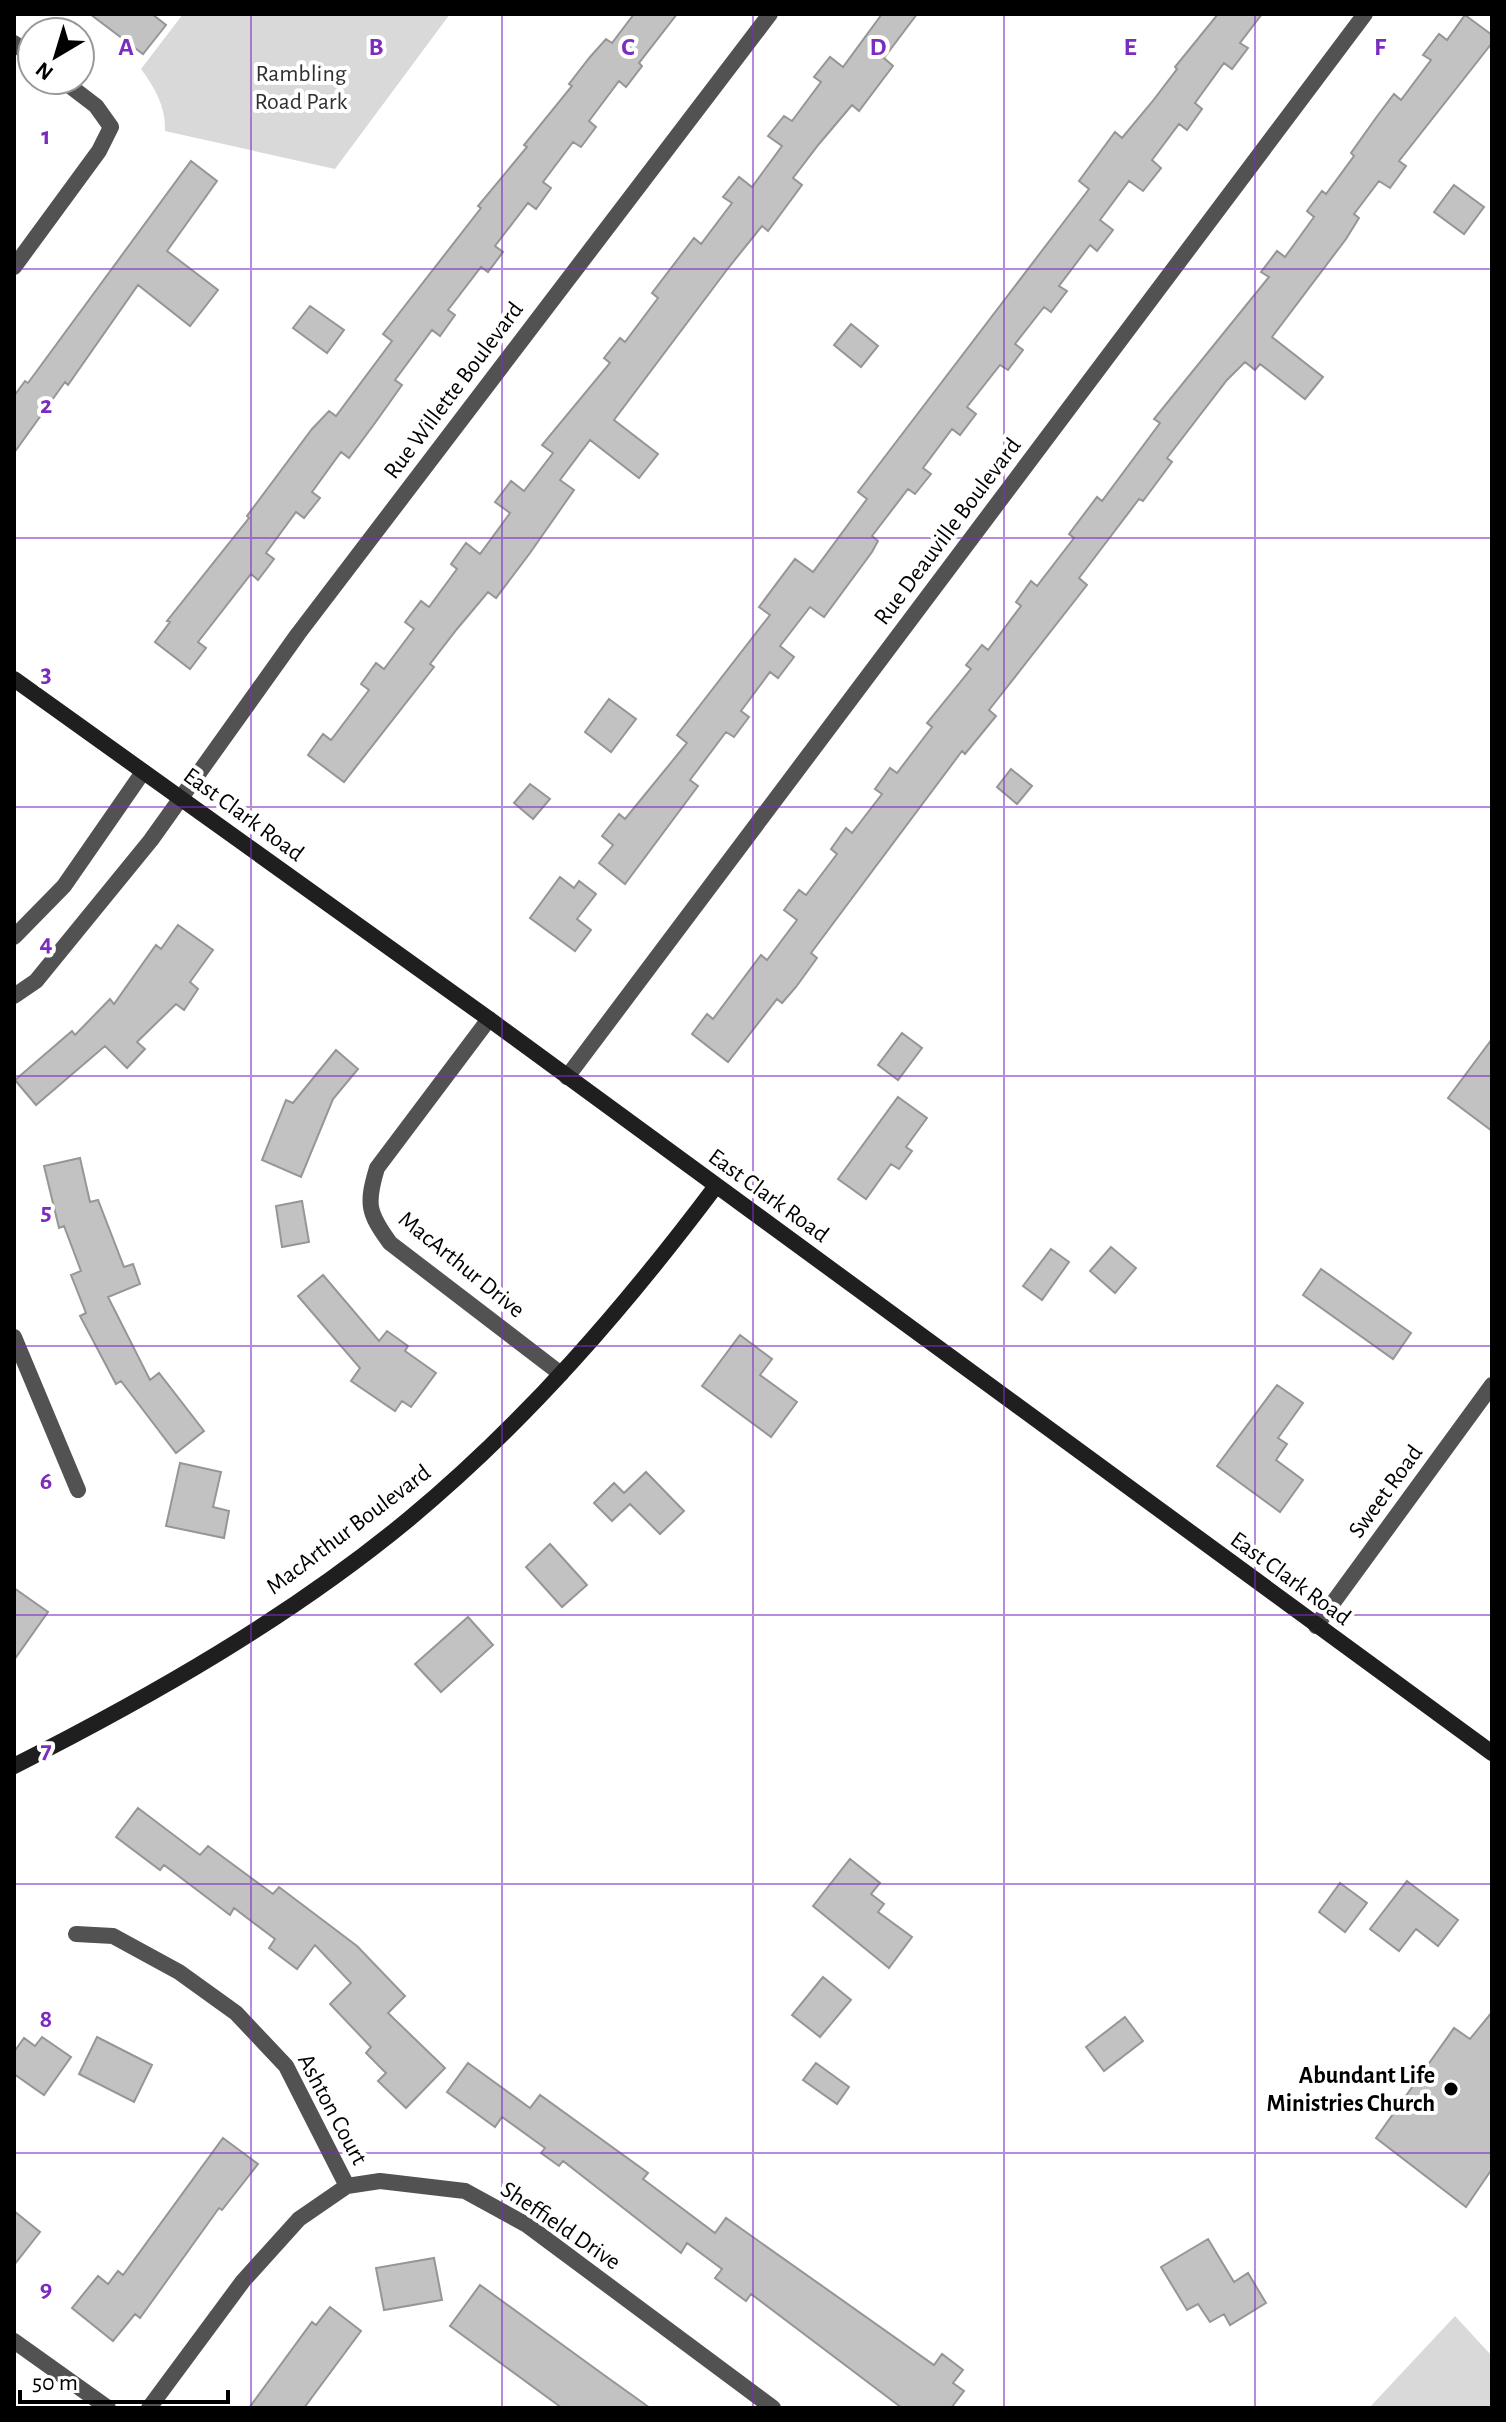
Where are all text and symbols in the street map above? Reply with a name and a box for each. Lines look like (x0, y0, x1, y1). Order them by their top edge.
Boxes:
north arrow (16, 16, 96, 96)
text: A (118, 34, 134, 60)
text: B (368, 34, 384, 60)
text: C (621, 34, 635, 60)
text: D (869, 34, 887, 60)
text: E (1123, 34, 1137, 60)
text: F (1374, 34, 1387, 60)
text: N (32, 58, 57, 84)
park label: Rambling Road Park (254, 62, 348, 114)
text: 1 (41, 123, 51, 149)
street label: Rue Willette Boulevard (380, 298, 528, 484)
text: 2 (40, 392, 52, 418)
street label: Rue Deauville Boulevard (870, 434, 1026, 629)
text: 3 (40, 661, 52, 687)
street label: East Clark Road (179, 763, 308, 866)
text: 4 (39, 930, 53, 956)
street label: East Clark Road (704, 1144, 833, 1247)
text: 5 (40, 1199, 52, 1225)
street label: MacArthur Drive (394, 1207, 529, 1323)
street label: Sweet Road (1344, 1441, 1427, 1542)
street label: MacArthur Boulevard (262, 1460, 435, 1599)
text: 6 (40, 1468, 52, 1494)
street label: East Clark Road (1226, 1527, 1355, 1630)
text: 7 (40, 1737, 52, 1763)
text: 8 (40, 2006, 52, 2032)
street label: Ashton Court (293, 2050, 371, 2169)
place label: Abundant Life Ministries Church (1267, 2064, 1435, 2116)
marker: Abundant Life Ministries Church (1442, 2080, 1460, 2098)
street label: Sheffield Drive (496, 2177, 625, 2275)
text: 9 (40, 2276, 52, 2302)
scale bar (20, 2354, 228, 2404)
text: 50 m (32, 2371, 78, 2395)

